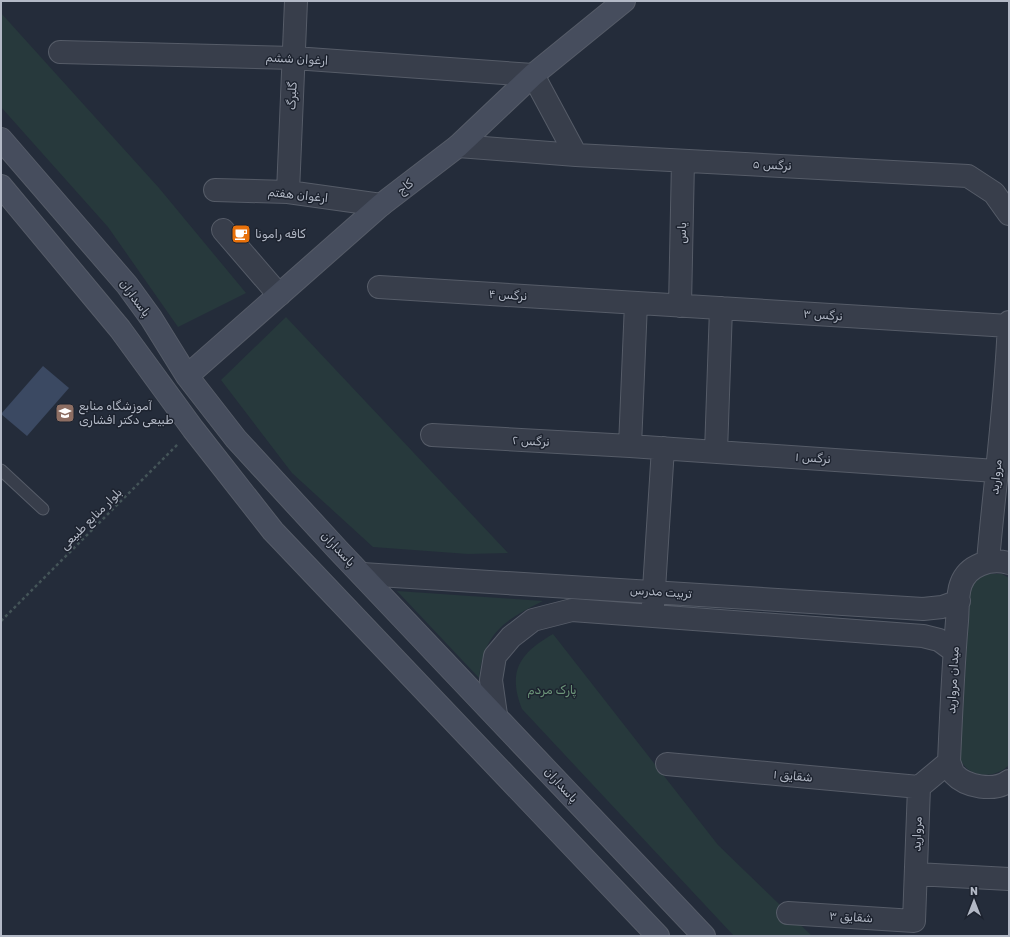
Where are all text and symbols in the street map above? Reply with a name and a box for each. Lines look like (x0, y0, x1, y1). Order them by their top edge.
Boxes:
street label: ارغوان ششم (265, 50, 329, 69)
street label: گلبرگ (284, 81, 301, 110)
street label: ۵ نرگس (752, 157, 792, 174)
street label: کاج (394, 176, 418, 199)
street label: ارغوان هفتم (267, 185, 329, 206)
street label: یاس (675, 222, 689, 244)
cafe icon: کافه رامونا (230, 223, 252, 245)
place label: کافه رامونا (255, 227, 306, 242)
street label: پاسداران (116, 277, 154, 320)
street label: نرگس ۴ (488, 287, 528, 304)
street label: نرگس ۳ (803, 307, 843, 324)
place label: آموزشگاه منابع طبیعی دکتر افشاری (79, 399, 174, 428)
school or university icon: آموزشگاه منابع طبیعی دکتر افشاری (54, 402, 76, 424)
street label: نرگس ۲ (512, 433, 550, 450)
street label: نرگس ۱ (795, 450, 831, 467)
street label: مروارید (987, 458, 1006, 495)
street label: بلوار منابع طبیعی (57, 485, 126, 554)
street label: پاسداران (317, 529, 358, 570)
street label: تربیت مدرس (629, 583, 692, 602)
street label: میدان مروارید (944, 646, 963, 714)
park label: پارک مردم (527, 683, 577, 699)
street label: پاسداران (541, 765, 581, 806)
street label: شقایق ۱ (773, 767, 813, 786)
street label: مروارید (909, 816, 926, 852)
north arrow (954, 881, 994, 921)
text: N (970, 885, 978, 898)
street label: شقایق ۳ (829, 908, 873, 927)

